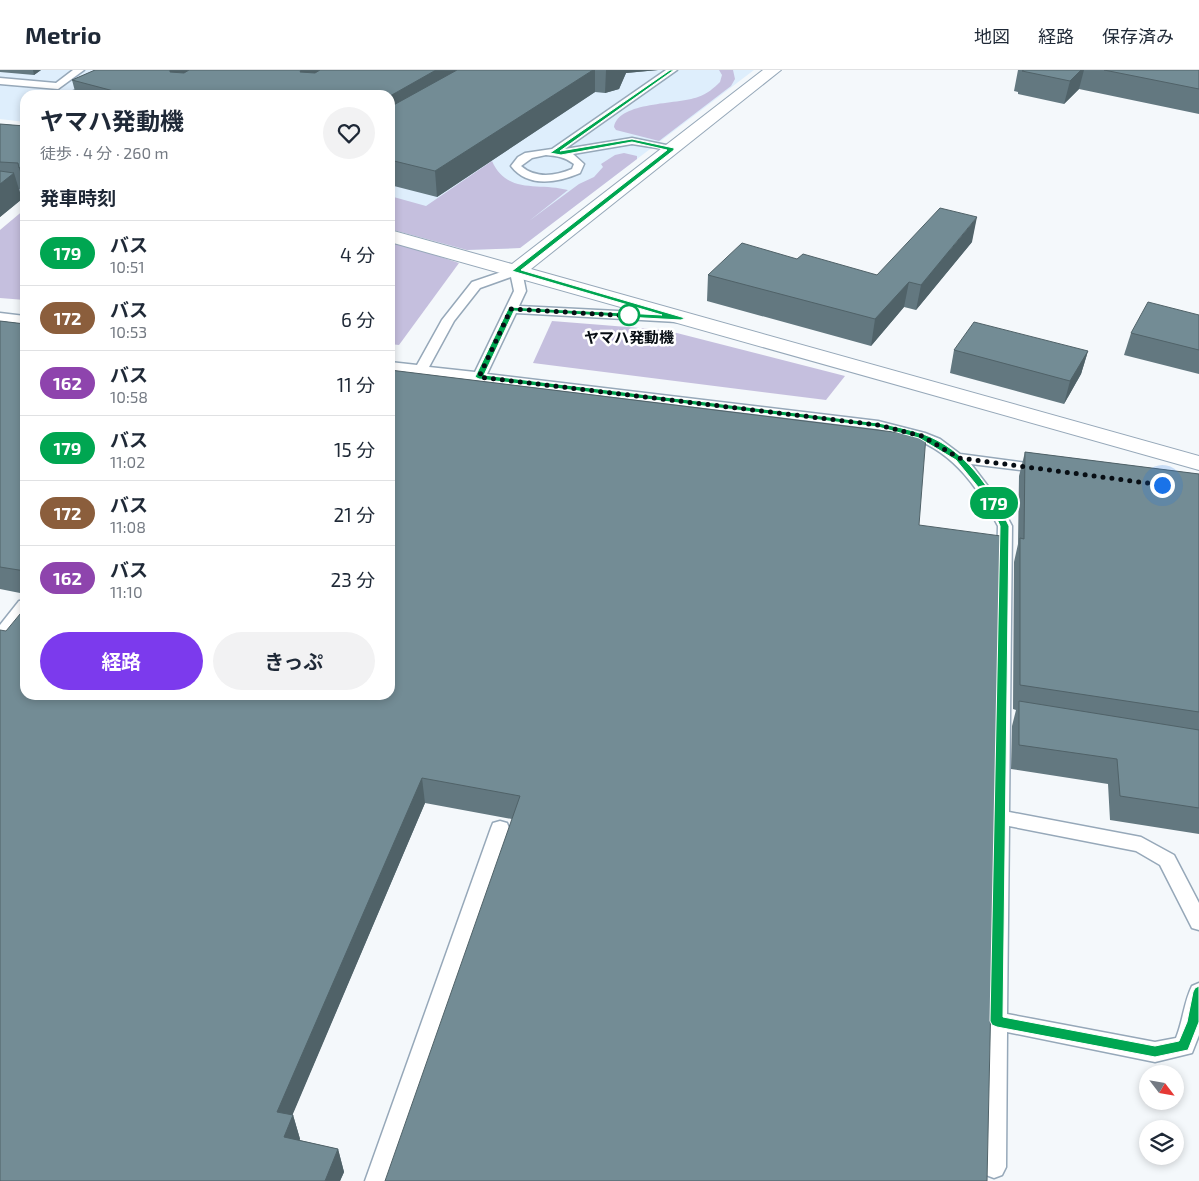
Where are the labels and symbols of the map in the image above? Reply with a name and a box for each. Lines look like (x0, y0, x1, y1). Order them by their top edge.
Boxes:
marker: ヤマハ発動機 (618, 304, 640, 326)
place label: ヤマハ発動機 (584, 328, 674, 346)
your location (1150, 473, 1175, 498)
line badge: 179 (965, 487, 1023, 519)
north arrow (1139, 1065, 1184, 1110)

